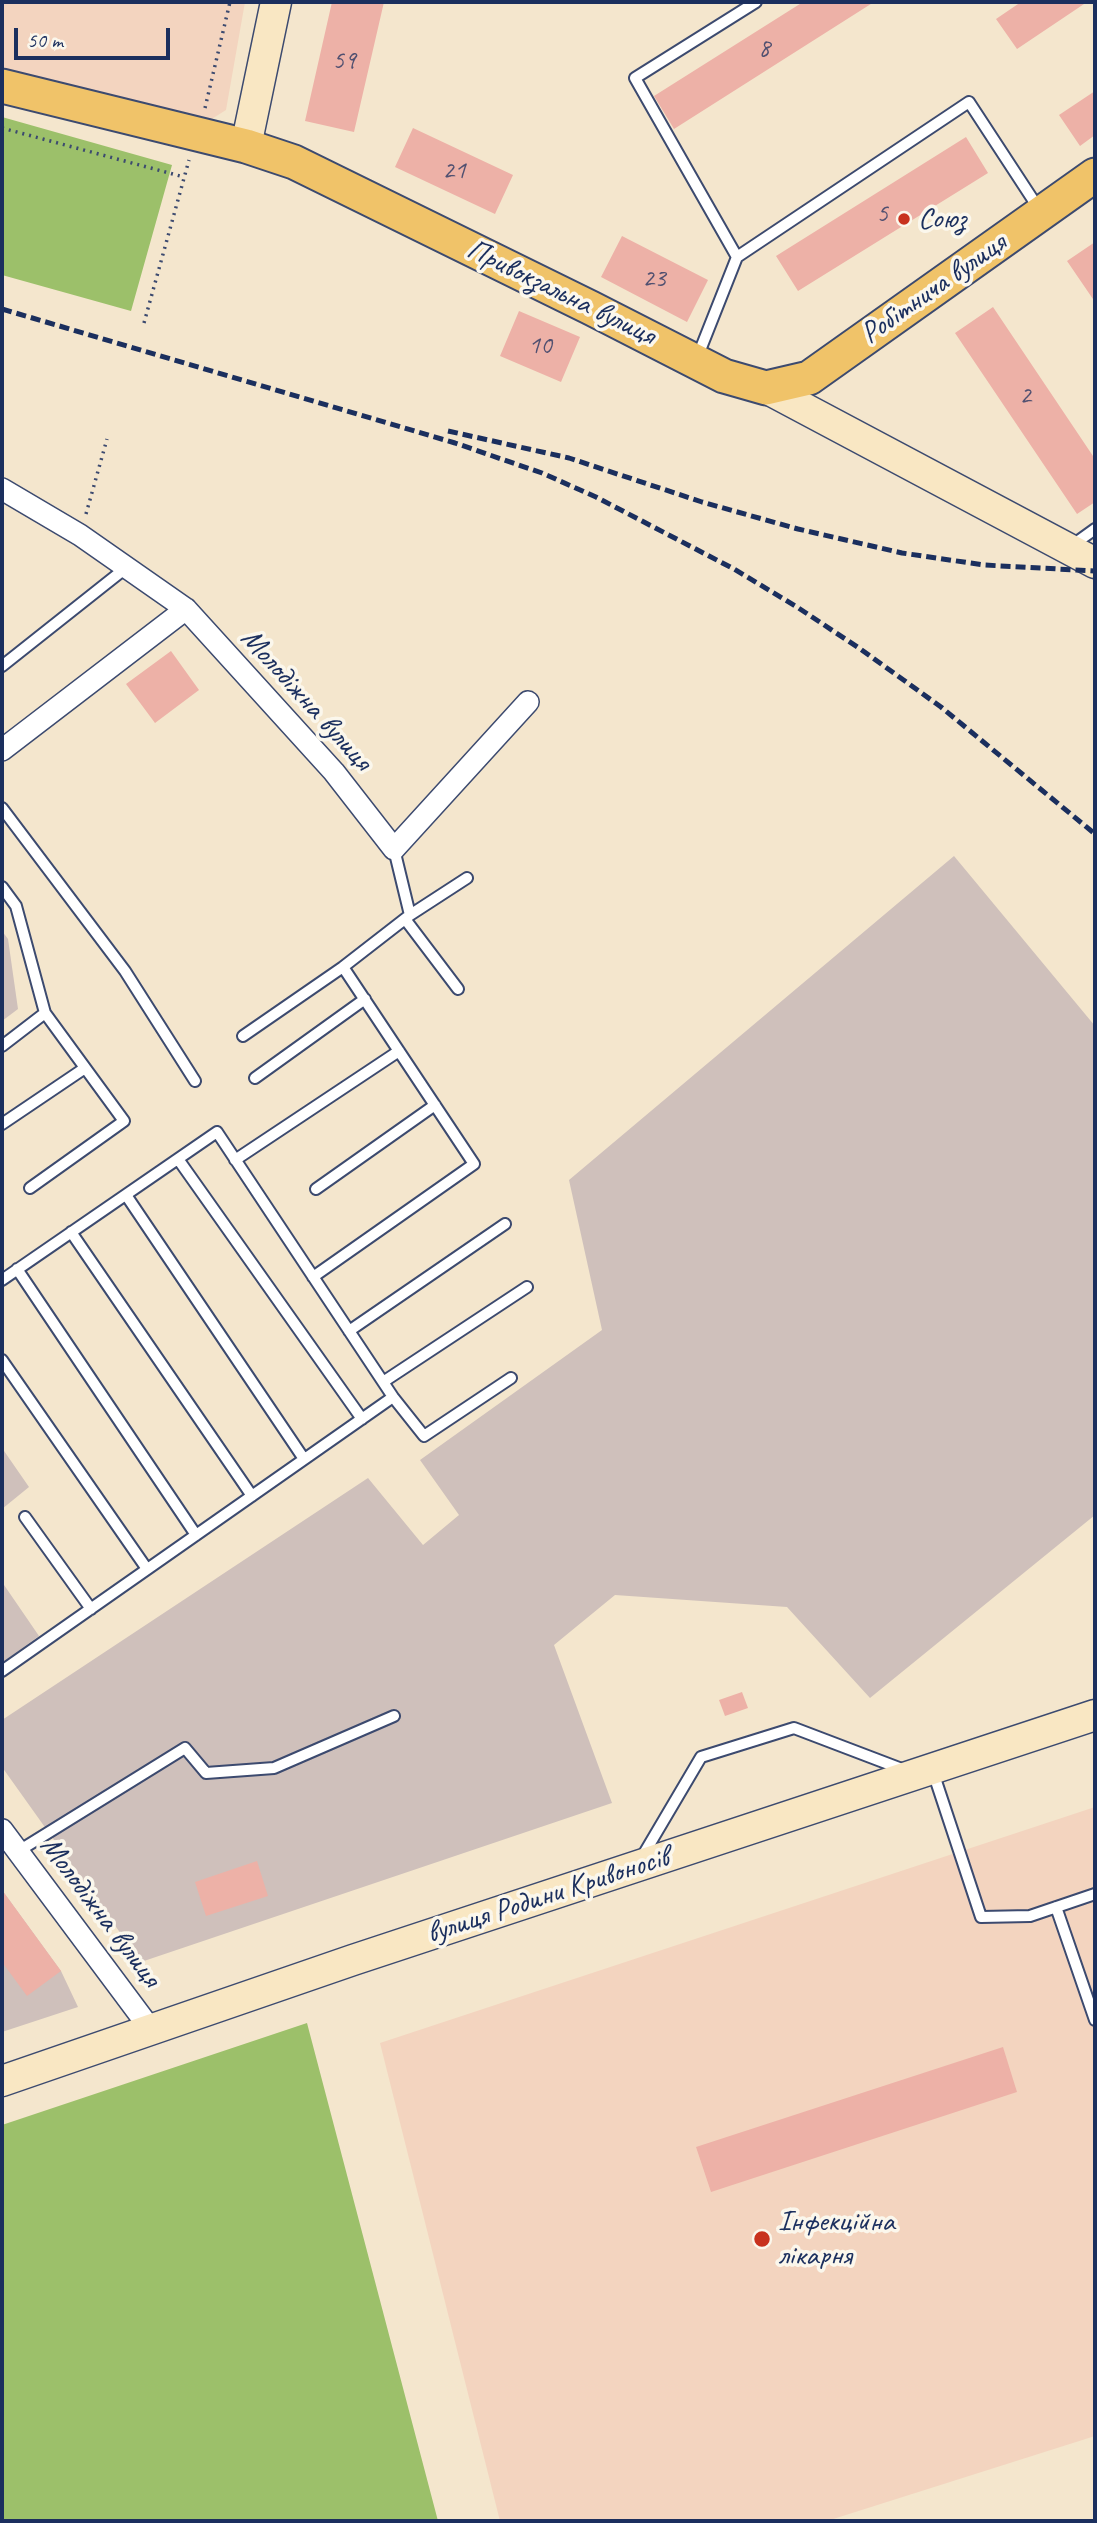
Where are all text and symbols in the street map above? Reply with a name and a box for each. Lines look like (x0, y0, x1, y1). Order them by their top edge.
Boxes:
scale bar (18, 14, 173, 58)
text: 50 m (27, 27, 63, 53)
house number: 8 (758, 33, 770, 65)
house number: 59 (332, 45, 356, 77)
house number: 21 (442, 155, 466, 187)
house number: 5 (876, 198, 888, 230)
place label: Союз (918, 201, 966, 237)
marker: Союз (896, 211, 912, 227)
street label: Робітнича вулиця (854, 226, 1014, 352)
street label: Привокзальна вулиця (461, 232, 661, 354)
house number: 23 (642, 263, 666, 295)
house number: 10 (528, 330, 552, 362)
house number: 2 (1019, 380, 1031, 412)
street label: Молодіжна вулиця (233, 621, 379, 779)
street label: Молодіжна вулиця (32, 1829, 168, 1995)
street label: вулиця Родини Кривоносів (422, 1840, 674, 1952)
place label: Інфекційна лікарня (778, 2204, 895, 2274)
marker: Інфекційна лікарня (752, 2229, 772, 2249)

